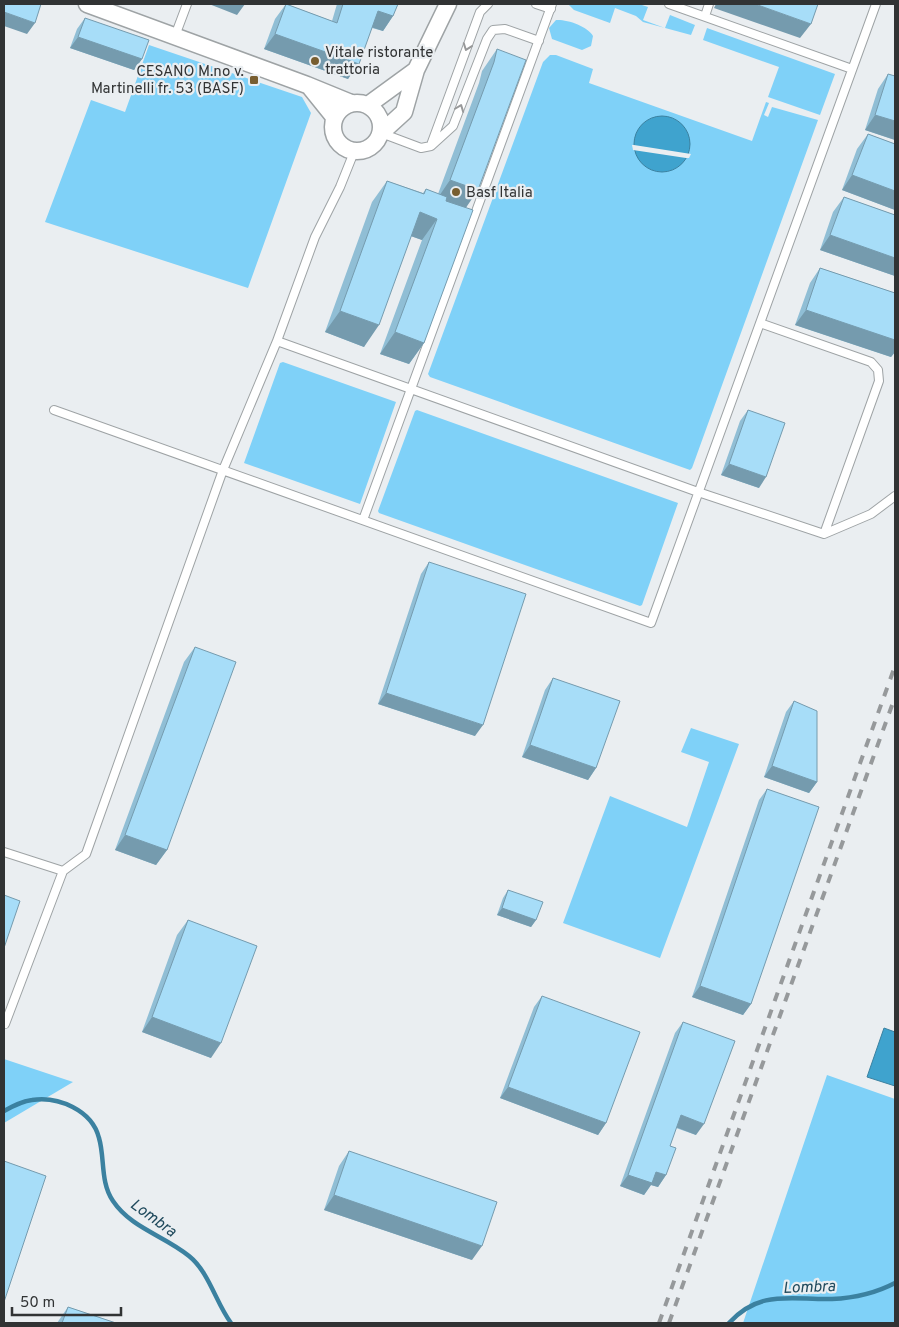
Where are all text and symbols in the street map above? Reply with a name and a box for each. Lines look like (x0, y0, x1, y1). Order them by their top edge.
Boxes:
one-way arrow (463, 42, 473, 51)
place label: Vitale ristorante trattoria (325, 44, 433, 80)
marker: Vitale ristorante trattoria (309, 55, 321, 67)
place label: CESANO M.no v. Martinelli fr. 53 (BASF) (91, 63, 244, 99)
marker: CESANO M.no v. Martinelli fr. 53 (BASF) (248, 74, 260, 86)
one-way arrow (454, 104, 464, 113)
place label: Basf Italia (466, 184, 533, 203)
marker: Basf Italia (450, 186, 462, 198)
water label: Lombra (126, 1195, 181, 1243)
water label: Lombra (782, 1277, 836, 1299)
scale bar (12, 1284, 121, 1316)
text: 50 m (20, 1294, 55, 1313)

